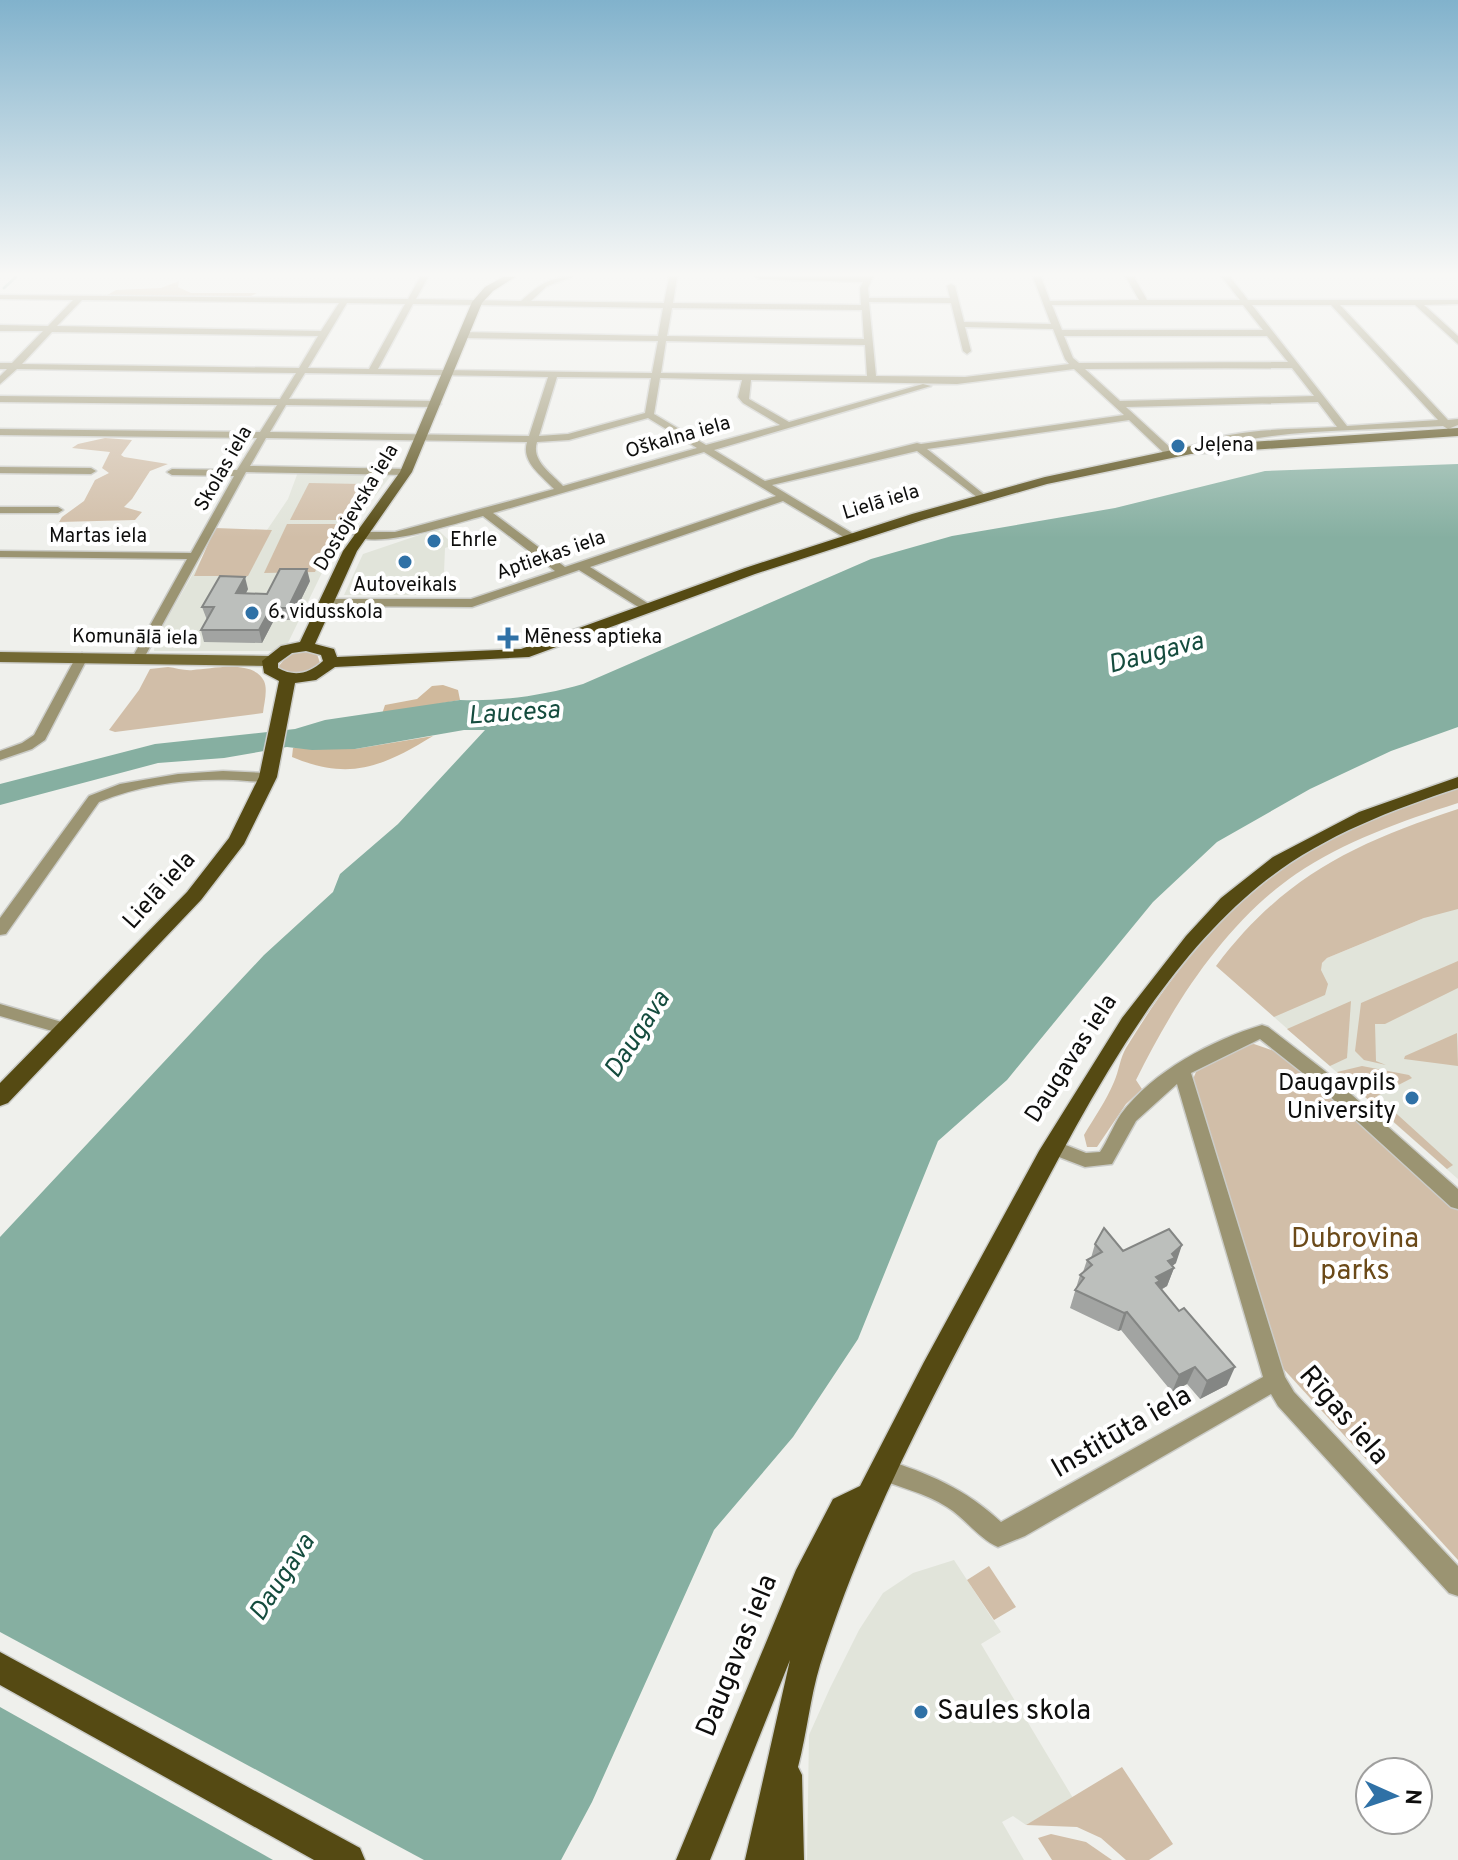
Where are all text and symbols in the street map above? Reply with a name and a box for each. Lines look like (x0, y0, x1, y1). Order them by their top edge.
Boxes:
street label: Oškalna iela (622, 411, 734, 465)
street label: Skolas iela (189, 422, 259, 516)
place label: Jeļena (1194, 433, 1254, 459)
marker: Jeļena (1169, 437, 1187, 455)
street label: Dostojevska iela (309, 440, 405, 576)
street label: Lielā iela (839, 479, 923, 527)
street label: Martas iela (49, 524, 147, 550)
street label: Aptiekas iela (493, 525, 609, 587)
place label: Ehrle (450, 528, 497, 554)
marker: Ehrle (425, 532, 443, 550)
marker: Autoveikals (396, 553, 414, 571)
place label: Autoveikals (353, 573, 457, 599)
place label: 6. vidusskola (268, 600, 383, 626)
marker: 6. vidusskola (243, 604, 261, 622)
street label: Komunālā iela (72, 624, 198, 652)
place label: Mēness aptieka (524, 625, 662, 651)
water label: Daugava (1105, 625, 1208, 683)
marker: Mēness aptieka (499, 629, 517, 647)
water label: Laucesa (467, 694, 562, 734)
street label: Lielā iela (117, 846, 203, 936)
water label: Daugava (598, 985, 679, 1085)
street label: Daugavas iela (1019, 989, 1125, 1129)
place label: Daugavpils University (1278, 1069, 1396, 1127)
marker: Daugavpils University (1403, 1089, 1421, 1107)
park label: Dubrovina parks (1291, 1222, 1419, 1290)
street label: Rīgas iela (1290, 1359, 1396, 1473)
street label: Institūta iela (1046, 1378, 1198, 1488)
water label: Daugava (243, 1528, 324, 1628)
street label: Daugavas iela (689, 1570, 787, 1742)
place label: Saules skola (937, 1694, 1091, 1730)
marker: Saules skola (912, 1703, 930, 1721)
north arrow (1354, 1756, 1434, 1836)
text: N (1398, 1788, 1425, 1806)

